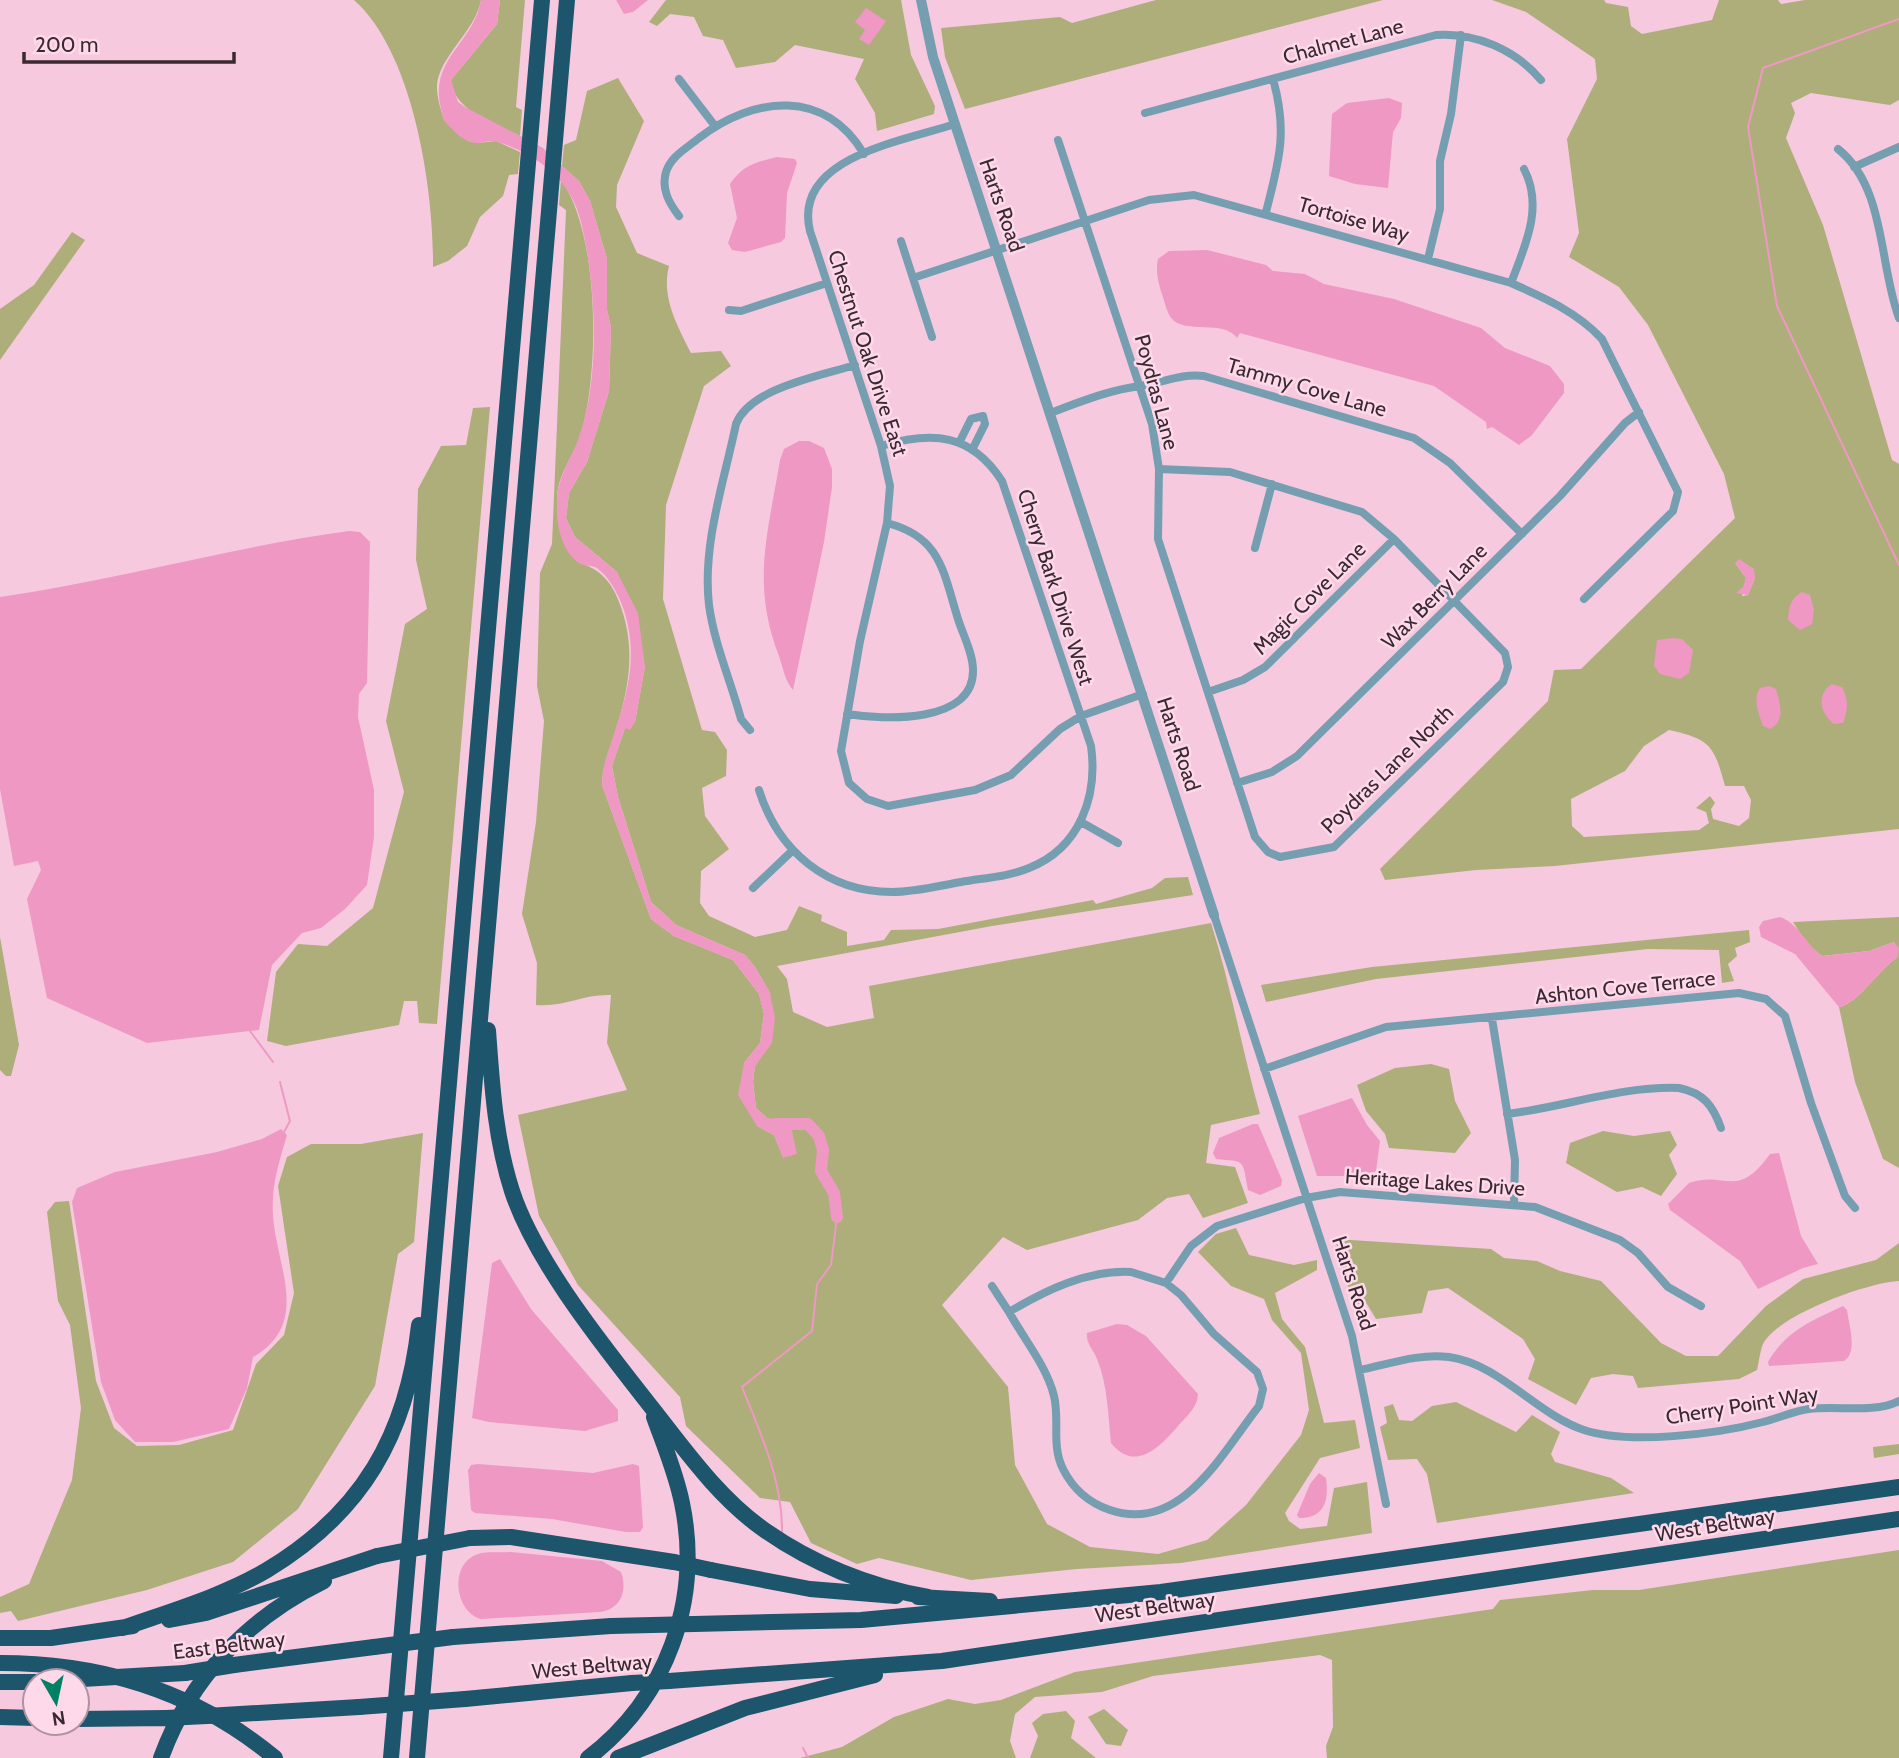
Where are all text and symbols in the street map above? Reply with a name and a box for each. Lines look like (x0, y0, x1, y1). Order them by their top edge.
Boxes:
street label: Chalmet Lane (1280, 13, 1406, 69)
scale bar (24, 21, 234, 65)
text: 200 m (35, 32, 98, 57)
street label: Harts Road (974, 155, 1030, 255)
street label: Tortoise Way (1296, 191, 1413, 247)
street label: Chestnut Oak Drive East (823, 247, 913, 459)
street label: Poydras Lane (1130, 332, 1184, 453)
street label: Tammy Cove Lane (1224, 352, 1390, 422)
street label: Cherry Bark Drive West (1013, 486, 1099, 688)
street label: Magic Cove Lane (1247, 536, 1371, 660)
street label: Wax Berry Lane (1376, 538, 1492, 654)
street label: Harts Road (1152, 694, 1206, 794)
street label: Poydras Lane North (1316, 700, 1458, 838)
street label: Ashton Cove Terrace (1534, 965, 1717, 1009)
street label: Heritage Lakes Drive (1344, 1163, 1526, 1201)
street label: Harts Road (1327, 1233, 1381, 1333)
street label: Cherry Point Way (1664, 1381, 1820, 1429)
street label: West Beltway (1653, 1503, 1777, 1547)
street label: West Beltway (1093, 1586, 1217, 1628)
street label: East Beltway (171, 1626, 287, 1664)
street label: West Beltway (531, 1648, 654, 1684)
north arrow (21, 1667, 91, 1737)
text: N (50, 1706, 67, 1731)

